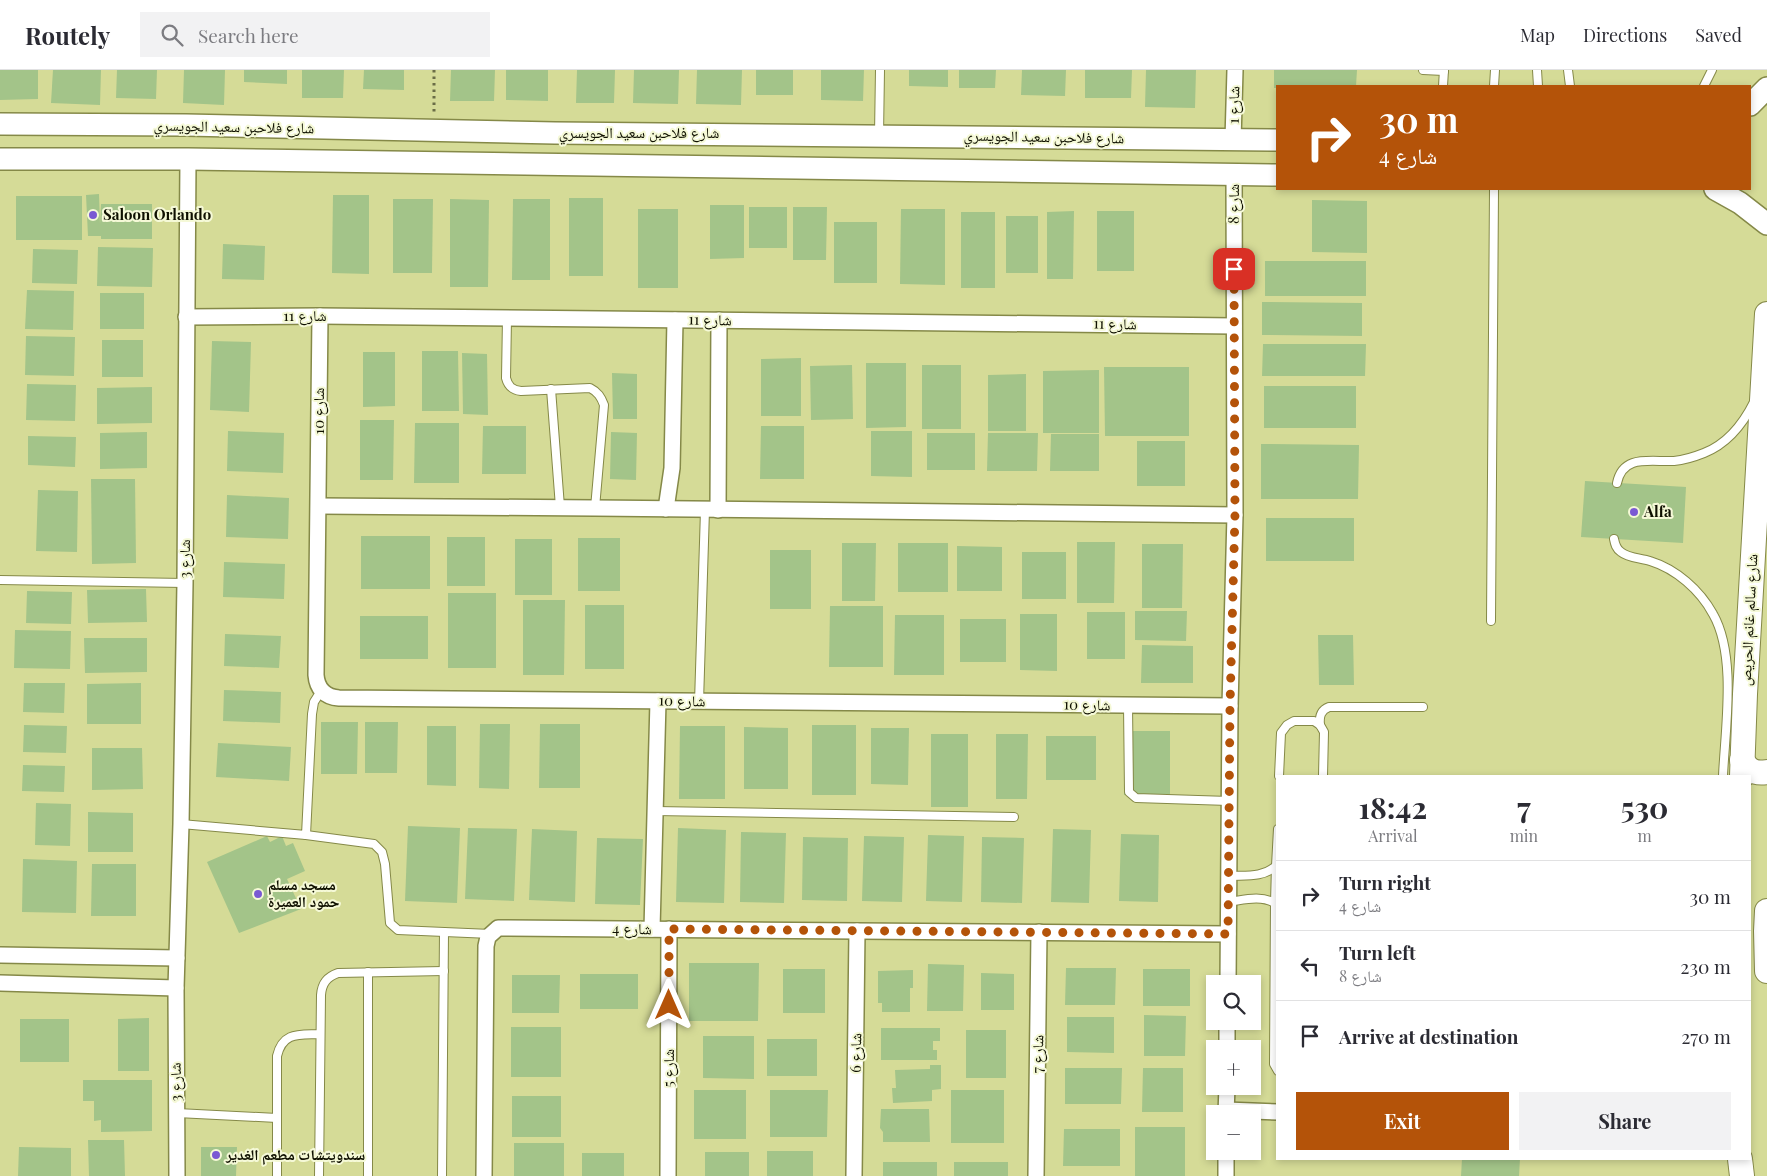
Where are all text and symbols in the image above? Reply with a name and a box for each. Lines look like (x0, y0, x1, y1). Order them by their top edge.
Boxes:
search box (140, 12, 490, 57)
text: Routely (25, 19, 110, 51)
icon: search (158, 21, 186, 49)
text: Search here (198, 22, 299, 48)
text: Map (1520, 23, 1555, 47)
text: Directions (1583, 23, 1667, 47)
text: Saved (1695, 23, 1742, 47)
street label: شارع 1 (1223, 86, 1244, 124)
text: 30 m (1379, 95, 1459, 142)
icon: right (1296, 105, 1361, 170)
street label: شارع فلاحبن سعيد الجويسري (153, 115, 315, 140)
street label: شارع فلاحبن سعيد الجويسري (559, 122, 719, 145)
street label: شارع فلاحبن سعيد الجويسري (963, 125, 1125, 150)
text: شارع 4 (1379, 140, 1437, 170)
street label: شارع 8 (1223, 184, 1244, 224)
place label: Saloon Orlando (103, 204, 211, 224)
marker: Saloon Orlando (87, 209, 99, 221)
pin (1213, 248, 1255, 290)
icon: arrive (1220, 255, 1248, 283)
street label: شارع 11 (283, 305, 327, 326)
street label: شارع 11 (688, 309, 732, 330)
street label: شارع 11 (1093, 313, 1137, 334)
street label: شارع 10 (308, 387, 329, 434)
place label: Alfa (1643, 501, 1672, 521)
marker: Alfa (1628, 506, 1640, 518)
street label: شارع 3 (174, 539, 195, 579)
street label: شارع سالم غانم الحريص (1735, 553, 1762, 687)
street label: شارع 10 (658, 690, 706, 711)
street label: شارع 10 (1063, 694, 1111, 715)
text: 18:42 (1359, 787, 1427, 827)
text: 7 (1517, 787, 1531, 827)
text: 530 (1621, 787, 1668, 827)
text: Arrival (1368, 825, 1417, 846)
text: min (1510, 825, 1538, 846)
text: m (1637, 825, 1652, 846)
text: Turn right (1339, 869, 1431, 895)
place label: مسجد مسلم حمود العميرة (268, 874, 340, 911)
icon: right (1296, 882, 1324, 910)
text: 30 m (1689, 883, 1731, 909)
marker: مسجد مسلم حمود العميرة (252, 888, 264, 900)
text: شارع 4 (1339, 895, 1381, 916)
street label: شارع 4 (612, 918, 652, 939)
text: Turn left (1339, 939, 1416, 965)
icon: left (1296, 952, 1324, 980)
text: 230 m (1680, 953, 1731, 979)
text: شارع 8 (1339, 965, 1382, 986)
map controls (1206, 975, 1261, 1160)
button: search (1206, 975, 1261, 1030)
position arrow (642, 978, 694, 1030)
icon: arrive (1296, 1022, 1324, 1050)
text: Arrive at destination (1339, 1023, 1519, 1049)
text: 270 m (1681, 1023, 1731, 1049)
street label: شارع 6 (845, 1033, 866, 1073)
street label: شارع 7 (1027, 1035, 1048, 1073)
button: + (1206, 1040, 1261, 1095)
street label: شارع 5 (658, 1049, 679, 1087)
street label: شارع 3 (165, 1062, 186, 1102)
button: Exit (1296, 1092, 1509, 1150)
button: Share (1519, 1092, 1731, 1150)
button: − (1206, 1105, 1261, 1160)
place label: سندويتشات مطعم الغدير (225, 1144, 365, 1165)
marker: سندويتشات مطعم الغدير (210, 1149, 222, 1161)

